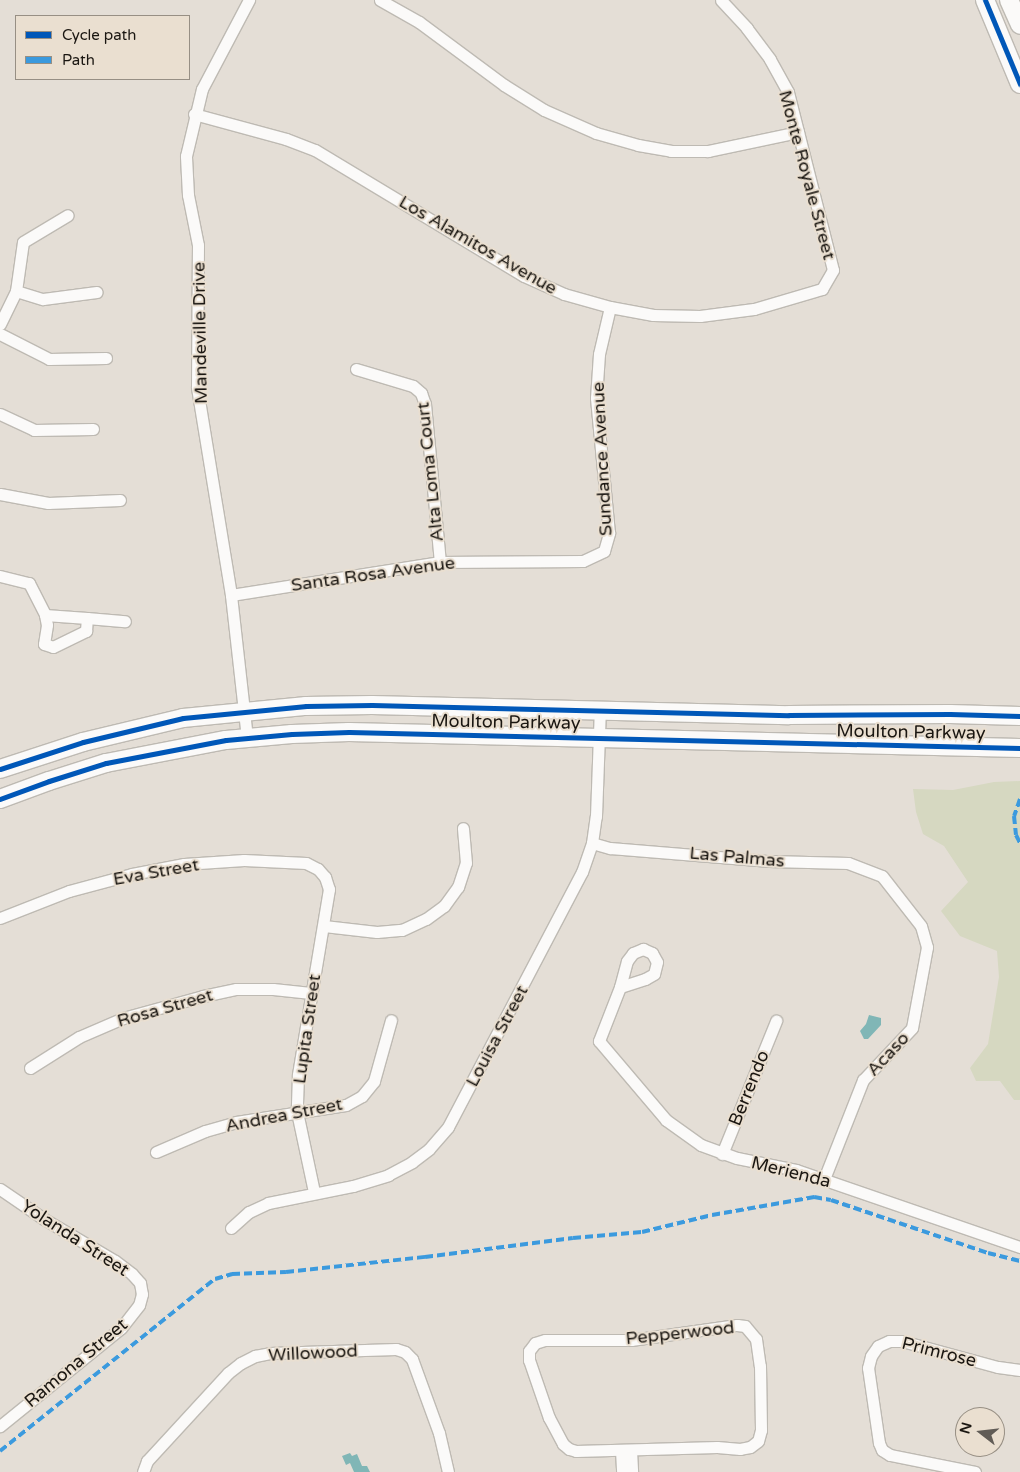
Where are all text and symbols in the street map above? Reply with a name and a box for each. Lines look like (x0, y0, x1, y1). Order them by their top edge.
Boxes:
legend (15, 15, 190, 80)
text: Cycle path (62, 26, 136, 44)
text: Path (62, 51, 95, 69)
street label: Monte Royale Street (774, 88, 840, 262)
street label: Los Alamitos Avenue (395, 191, 561, 299)
street label: Mandeville Drive (188, 262, 212, 404)
street label: Sundance Avenue (587, 381, 617, 537)
street label: Alta Loma Court (412, 401, 448, 543)
street label: Santa Rosa Avenue (290, 552, 456, 596)
street label: Moulton Parkway (431, 710, 581, 734)
street label: Moulton Parkway (836, 720, 986, 744)
street label: Las Palmas (689, 842, 785, 872)
street label: Eva Street (111, 854, 201, 890)
street label: Lupita Street (289, 973, 325, 1085)
street label: Louisa Street (461, 982, 533, 1090)
street label: Rosa Street (115, 984, 215, 1032)
street label: Acaso (862, 1027, 914, 1081)
street label: Berrendo (724, 1047, 774, 1129)
street label: Andrea Street (224, 1093, 344, 1137)
street label: Merienda (749, 1152, 833, 1192)
street label: Yolanda Street (17, 1195, 133, 1281)
street label: Ramona Street (20, 1314, 132, 1412)
street label: Pepperwood (625, 1317, 735, 1349)
street label: Primrose (899, 1332, 979, 1372)
street label: Willowood (268, 1340, 358, 1366)
north arrow (955, 1407, 1005, 1457)
text: N (956, 1420, 976, 1436)

